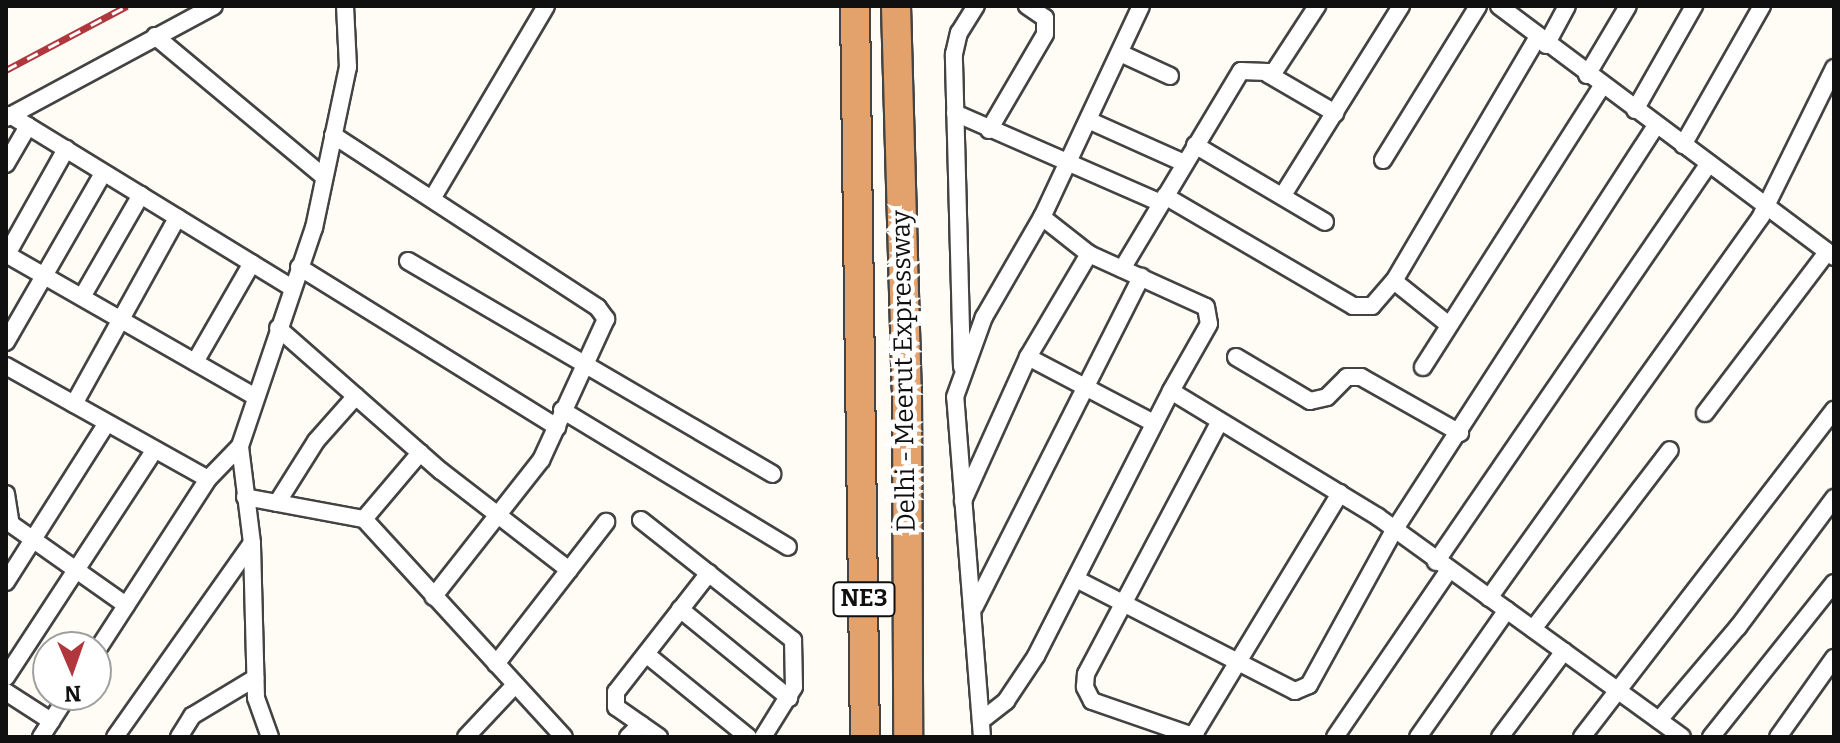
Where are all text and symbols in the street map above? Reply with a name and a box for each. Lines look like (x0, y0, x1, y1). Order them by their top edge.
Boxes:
street label: Delhi - Meerut Expressway (886, 210, 922, 532)
road number: NE3 (832, 579, 896, 619)
north arrow (32, 631, 112, 711)
text: N (64, 680, 82, 707)

